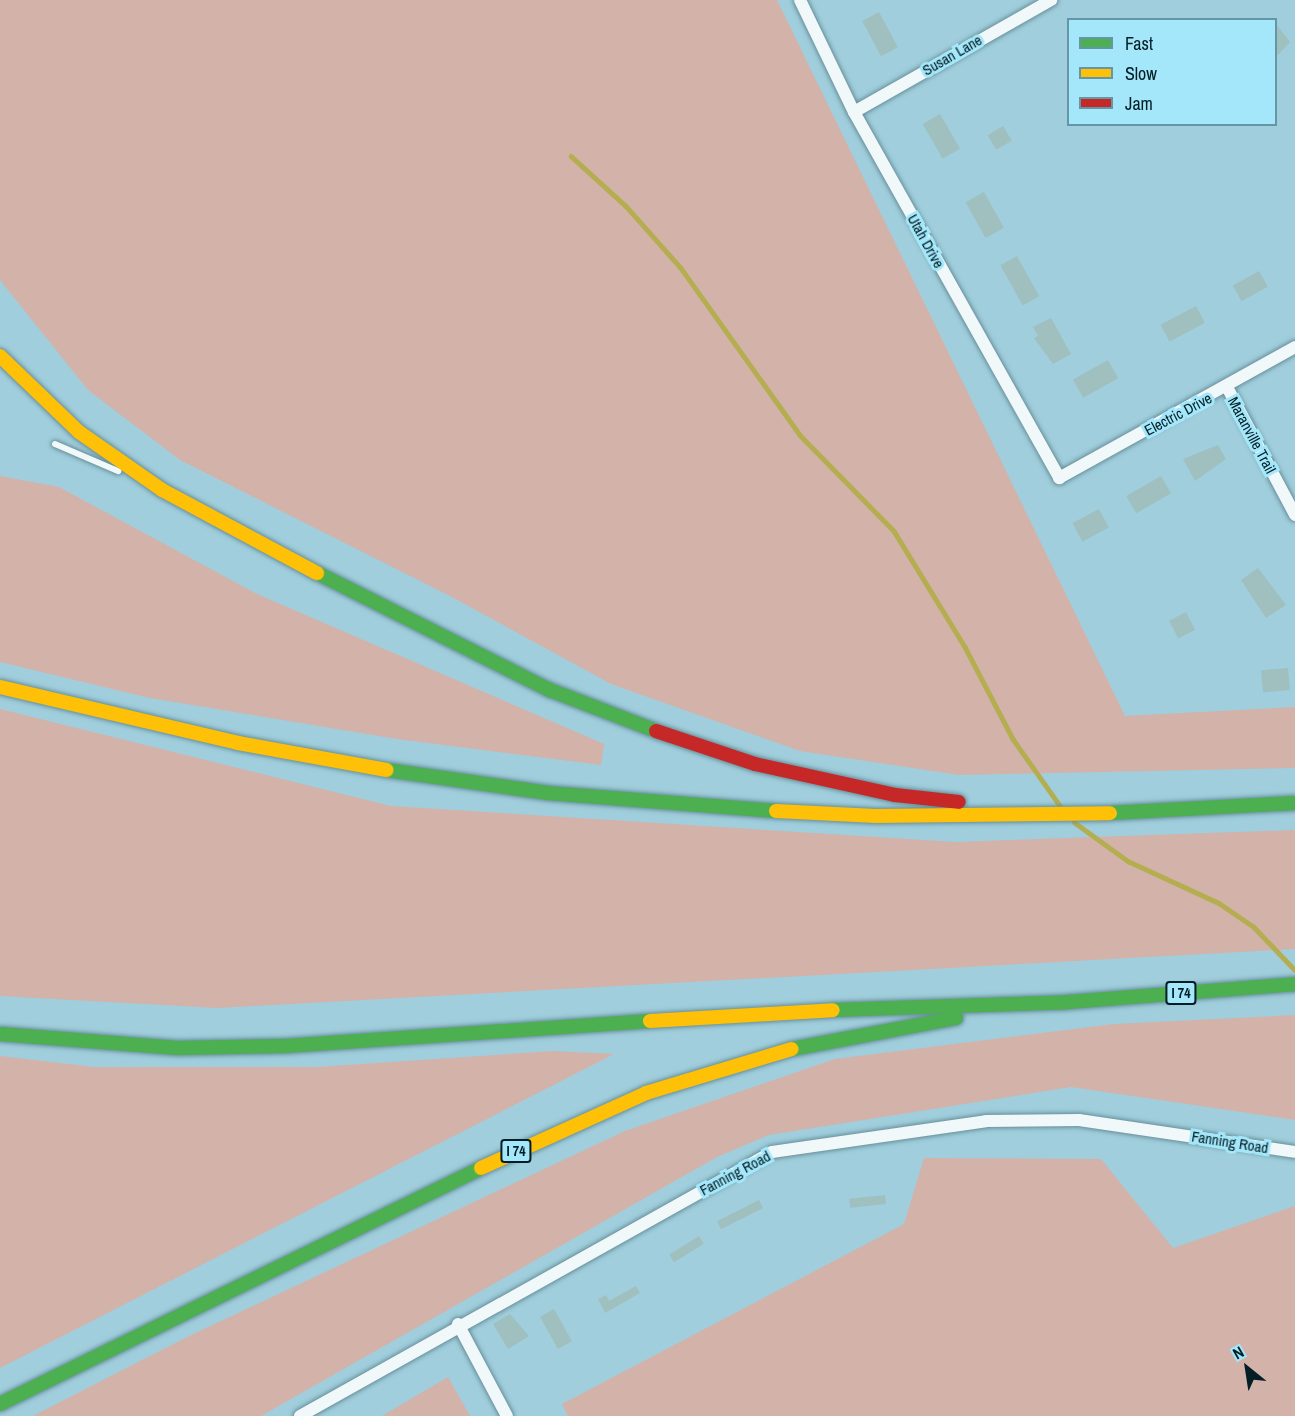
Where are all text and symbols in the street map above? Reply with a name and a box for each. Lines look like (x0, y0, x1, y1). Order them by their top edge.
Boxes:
legend (1067, 18, 1277, 126)
street label: Susan Lane (919, 31, 985, 79)
text: Fast (1125, 31, 1153, 56)
text: Slow (1125, 61, 1157, 86)
text: Jam (1125, 91, 1153, 116)
street label: Utah Drive (904, 211, 948, 271)
street label: Electric Drive (1141, 389, 1215, 439)
street label: Maranville Trail (1224, 394, 1280, 476)
road number: I 74 (1164, 982, 1198, 1004)
street label: Fanning Road (1190, 1127, 1270, 1157)
road number: I 74 (500, 1140, 532, 1162)
street label: Fanning Road (697, 1147, 773, 1199)
north arrow (1217, 1338, 1277, 1398)
text: N (1228, 1341, 1248, 1364)

